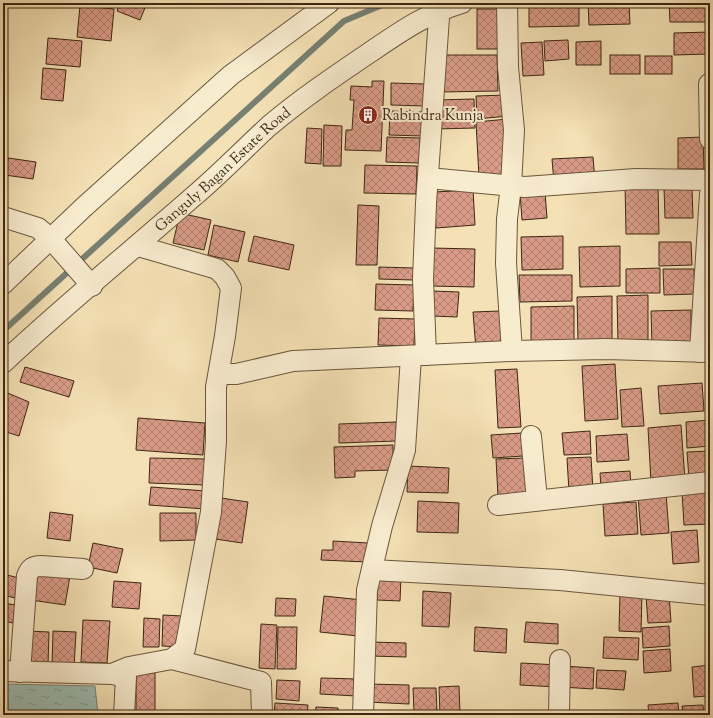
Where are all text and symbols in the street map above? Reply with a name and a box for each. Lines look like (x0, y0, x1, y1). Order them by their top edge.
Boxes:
street label: Ganguly Bagan Estate Road (151, 103, 296, 237)
building icon: Rabindra Kunja (357, 104, 379, 126)
place label: Rabindra Kunja (382, 106, 484, 127)

